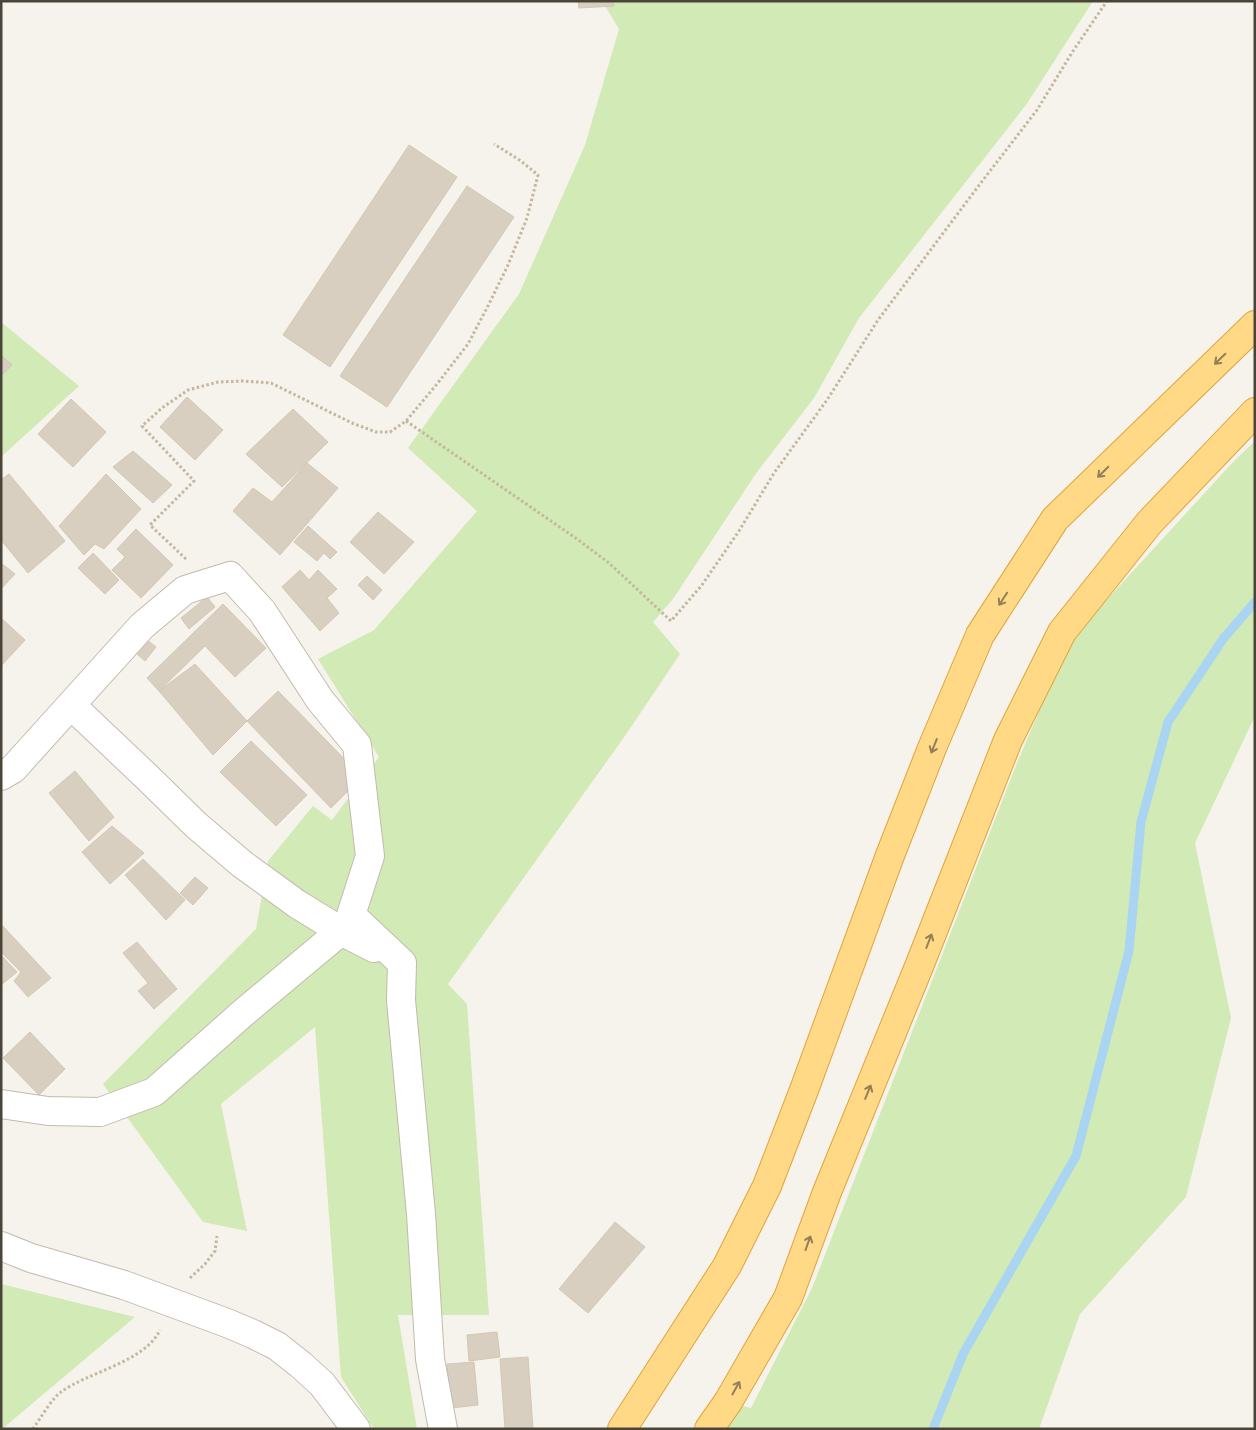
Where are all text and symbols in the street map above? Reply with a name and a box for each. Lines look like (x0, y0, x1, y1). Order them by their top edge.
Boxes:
one-way arrow (1213, 353, 1226, 365)
one-way arrow (1097, 466, 1109, 478)
one-way arrow (998, 592, 1008, 606)
one-way arrow (928, 738, 937, 753)
one-way arrow (924, 934, 934, 949)
one-way arrow (863, 1085, 873, 1100)
one-way arrow (804, 1236, 813, 1251)
one-way arrow (732, 1382, 742, 1396)

